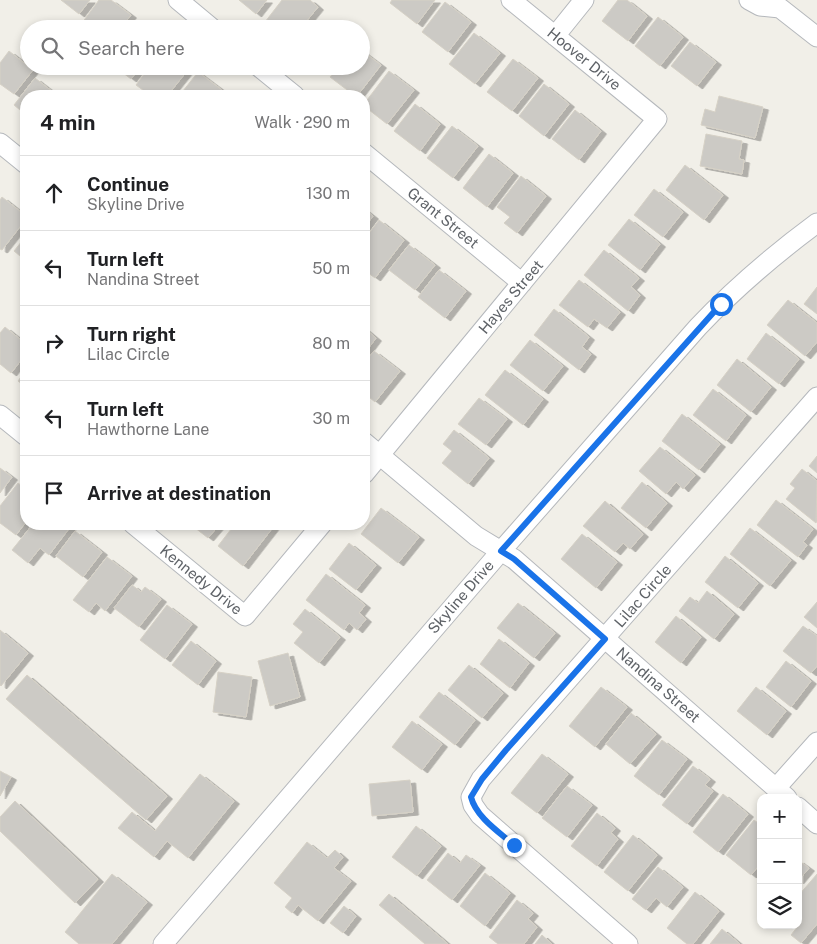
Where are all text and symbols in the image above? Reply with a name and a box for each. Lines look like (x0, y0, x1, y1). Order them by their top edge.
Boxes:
search box (20, 20, 370, 75)
street label: Hoover Drive (544, 24, 624, 93)
icon: search (38, 34, 66, 62)
text: Search here (78, 37, 185, 59)
text: 4 min (40, 110, 95, 135)
text: Walk · 290 m (255, 113, 350, 132)
text: Continue (87, 173, 169, 195)
icon: ahead (40, 179, 68, 207)
text: 130 m (306, 184, 350, 203)
street label: Grant Street (404, 184, 482, 252)
text: Skyline Drive (87, 195, 185, 214)
text: Turn left (87, 248, 164, 270)
icon: left (40, 254, 68, 282)
street label: Hayes Street (475, 256, 546, 337)
text: 50 m (312, 259, 350, 278)
text: Nandina Street (87, 270, 199, 289)
route start (710, 293, 733, 316)
text: Turn right (87, 323, 176, 345)
icon: right (40, 329, 68, 357)
text: 80 m (312, 334, 350, 353)
text: Lilac Circle (87, 345, 170, 364)
text: Turn left (87, 398, 164, 420)
icon: left (40, 404, 68, 432)
text: 30 m (313, 409, 350, 428)
text: Hawthorne Lane (87, 420, 209, 439)
icon: arrive (40, 479, 68, 507)
text: Arrive at destination (87, 482, 271, 504)
street label: Kennedy Drive (157, 541, 246, 618)
street label: Skyline Drive (424, 557, 497, 637)
street label: Lilac Circle (611, 561, 674, 631)
street label: Nandina Street (613, 644, 704, 726)
map controls (757, 794, 802, 929)
button: + (757, 794, 802, 839)
route end (503, 834, 526, 857)
button: − (757, 839, 802, 884)
button: layers (757, 884, 802, 929)

